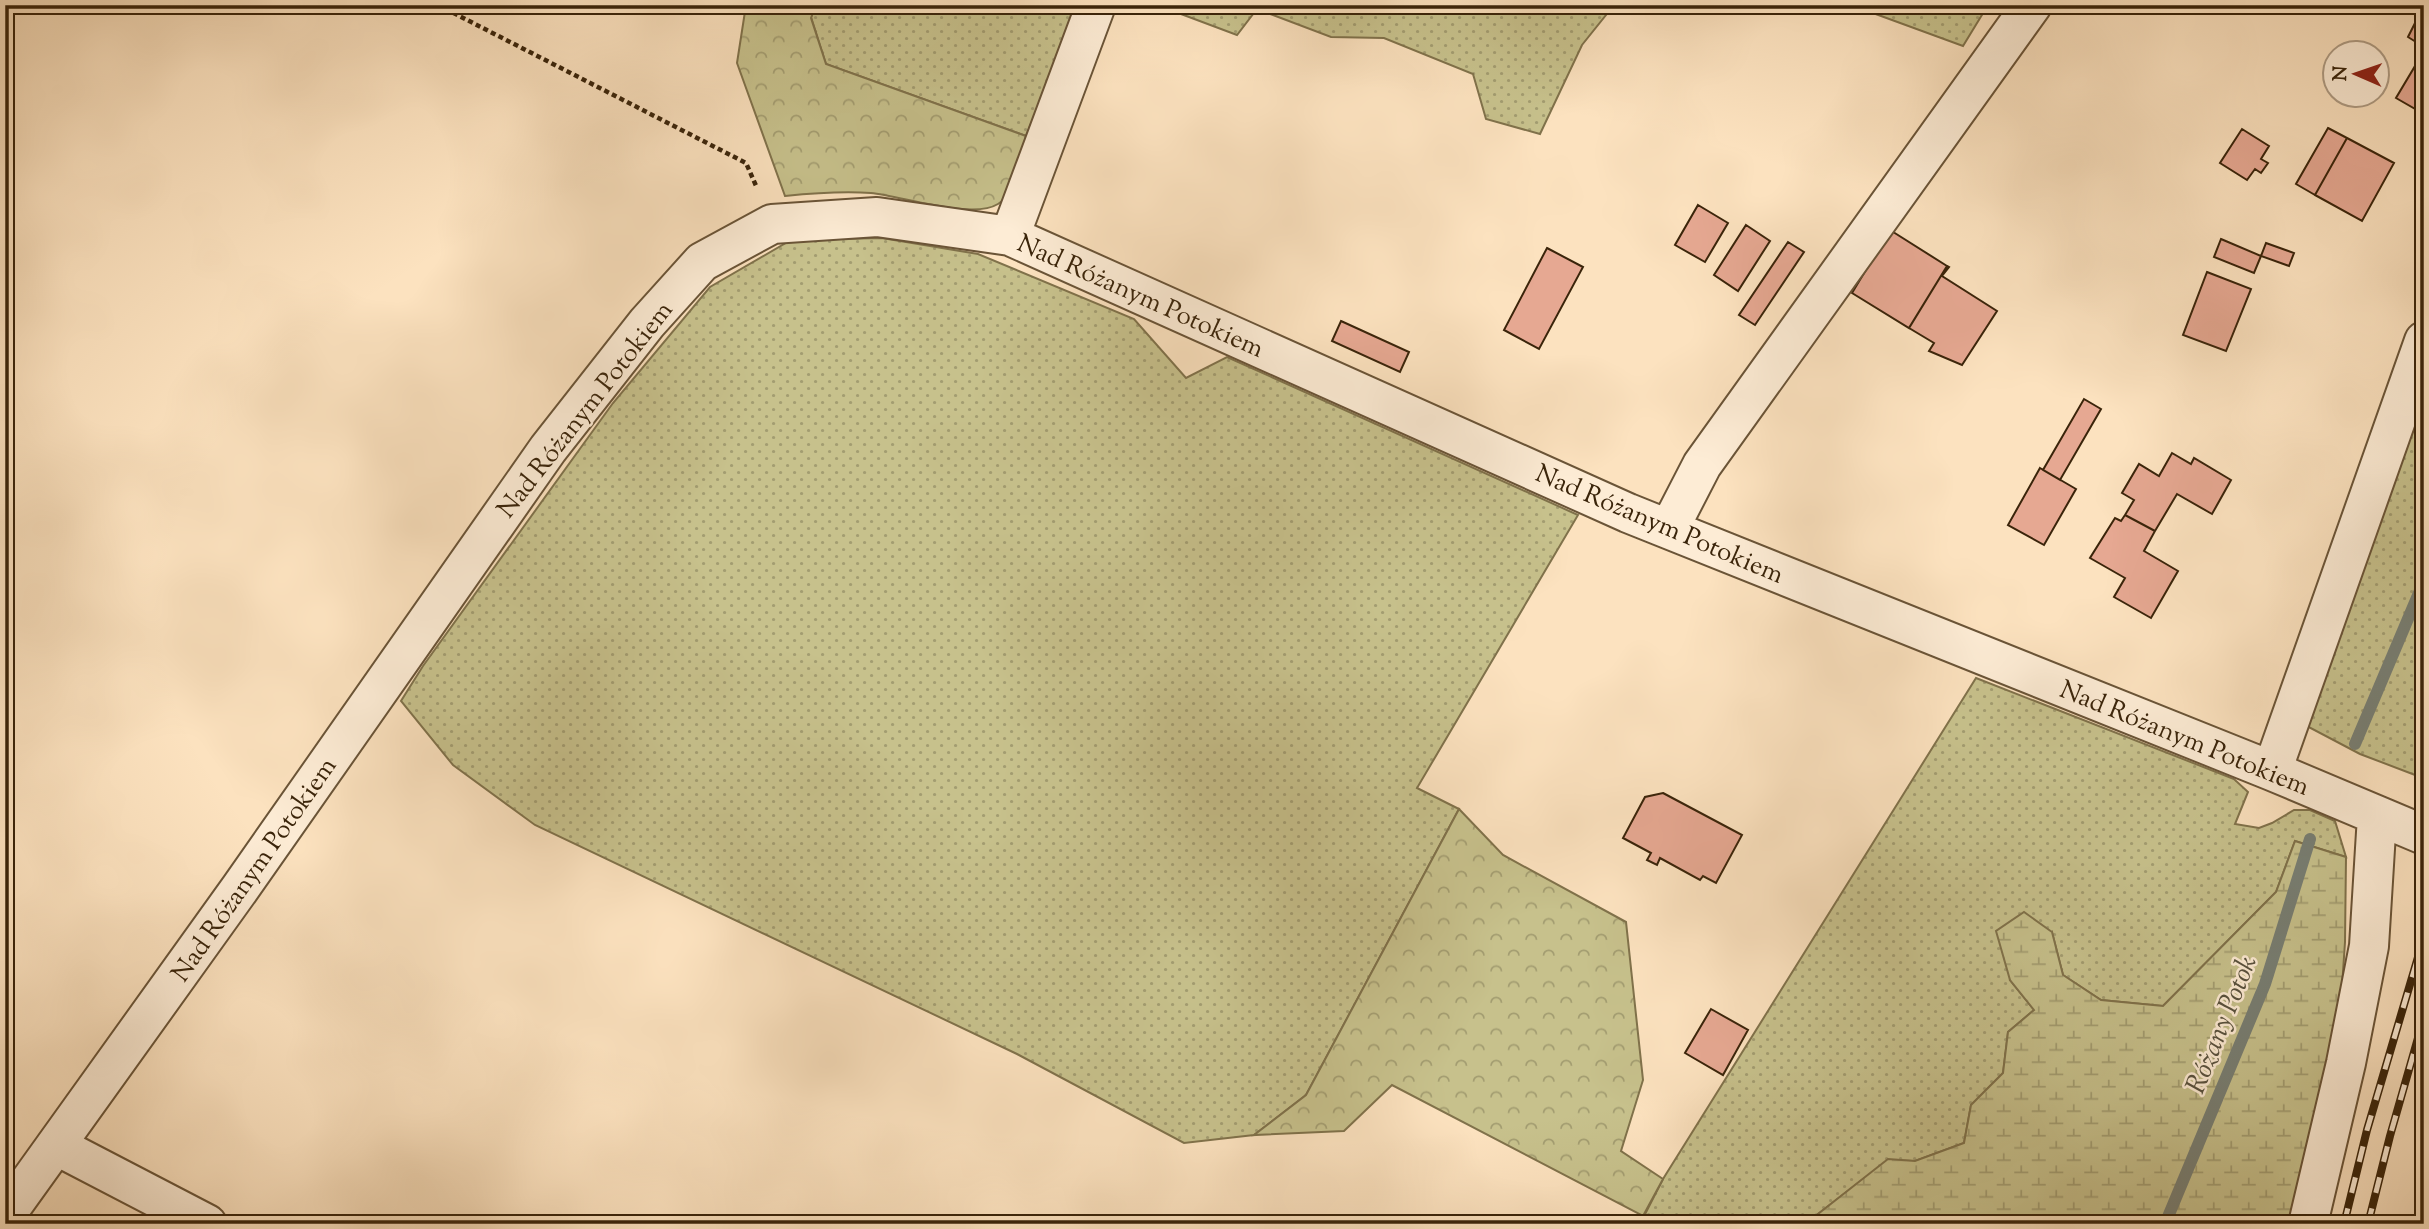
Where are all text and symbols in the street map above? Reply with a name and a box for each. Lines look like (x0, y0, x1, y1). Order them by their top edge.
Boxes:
north arrow (2320, 38, 2390, 108)
text: N (2328, 65, 2355, 82)
street label: Nad Różanym Potokiem (1011, 226, 1269, 368)
street label: Nad Różanym Potokiem (489, 294, 683, 527)
street label: Nad Różanym Potokiem (1529, 456, 1789, 594)
street label: Nad Różanym Potokiem (2053, 672, 2315, 806)
street label: Nad Różanym Potokiem (163, 751, 347, 990)
water label: Różany Potok (2177, 950, 2269, 1100)

